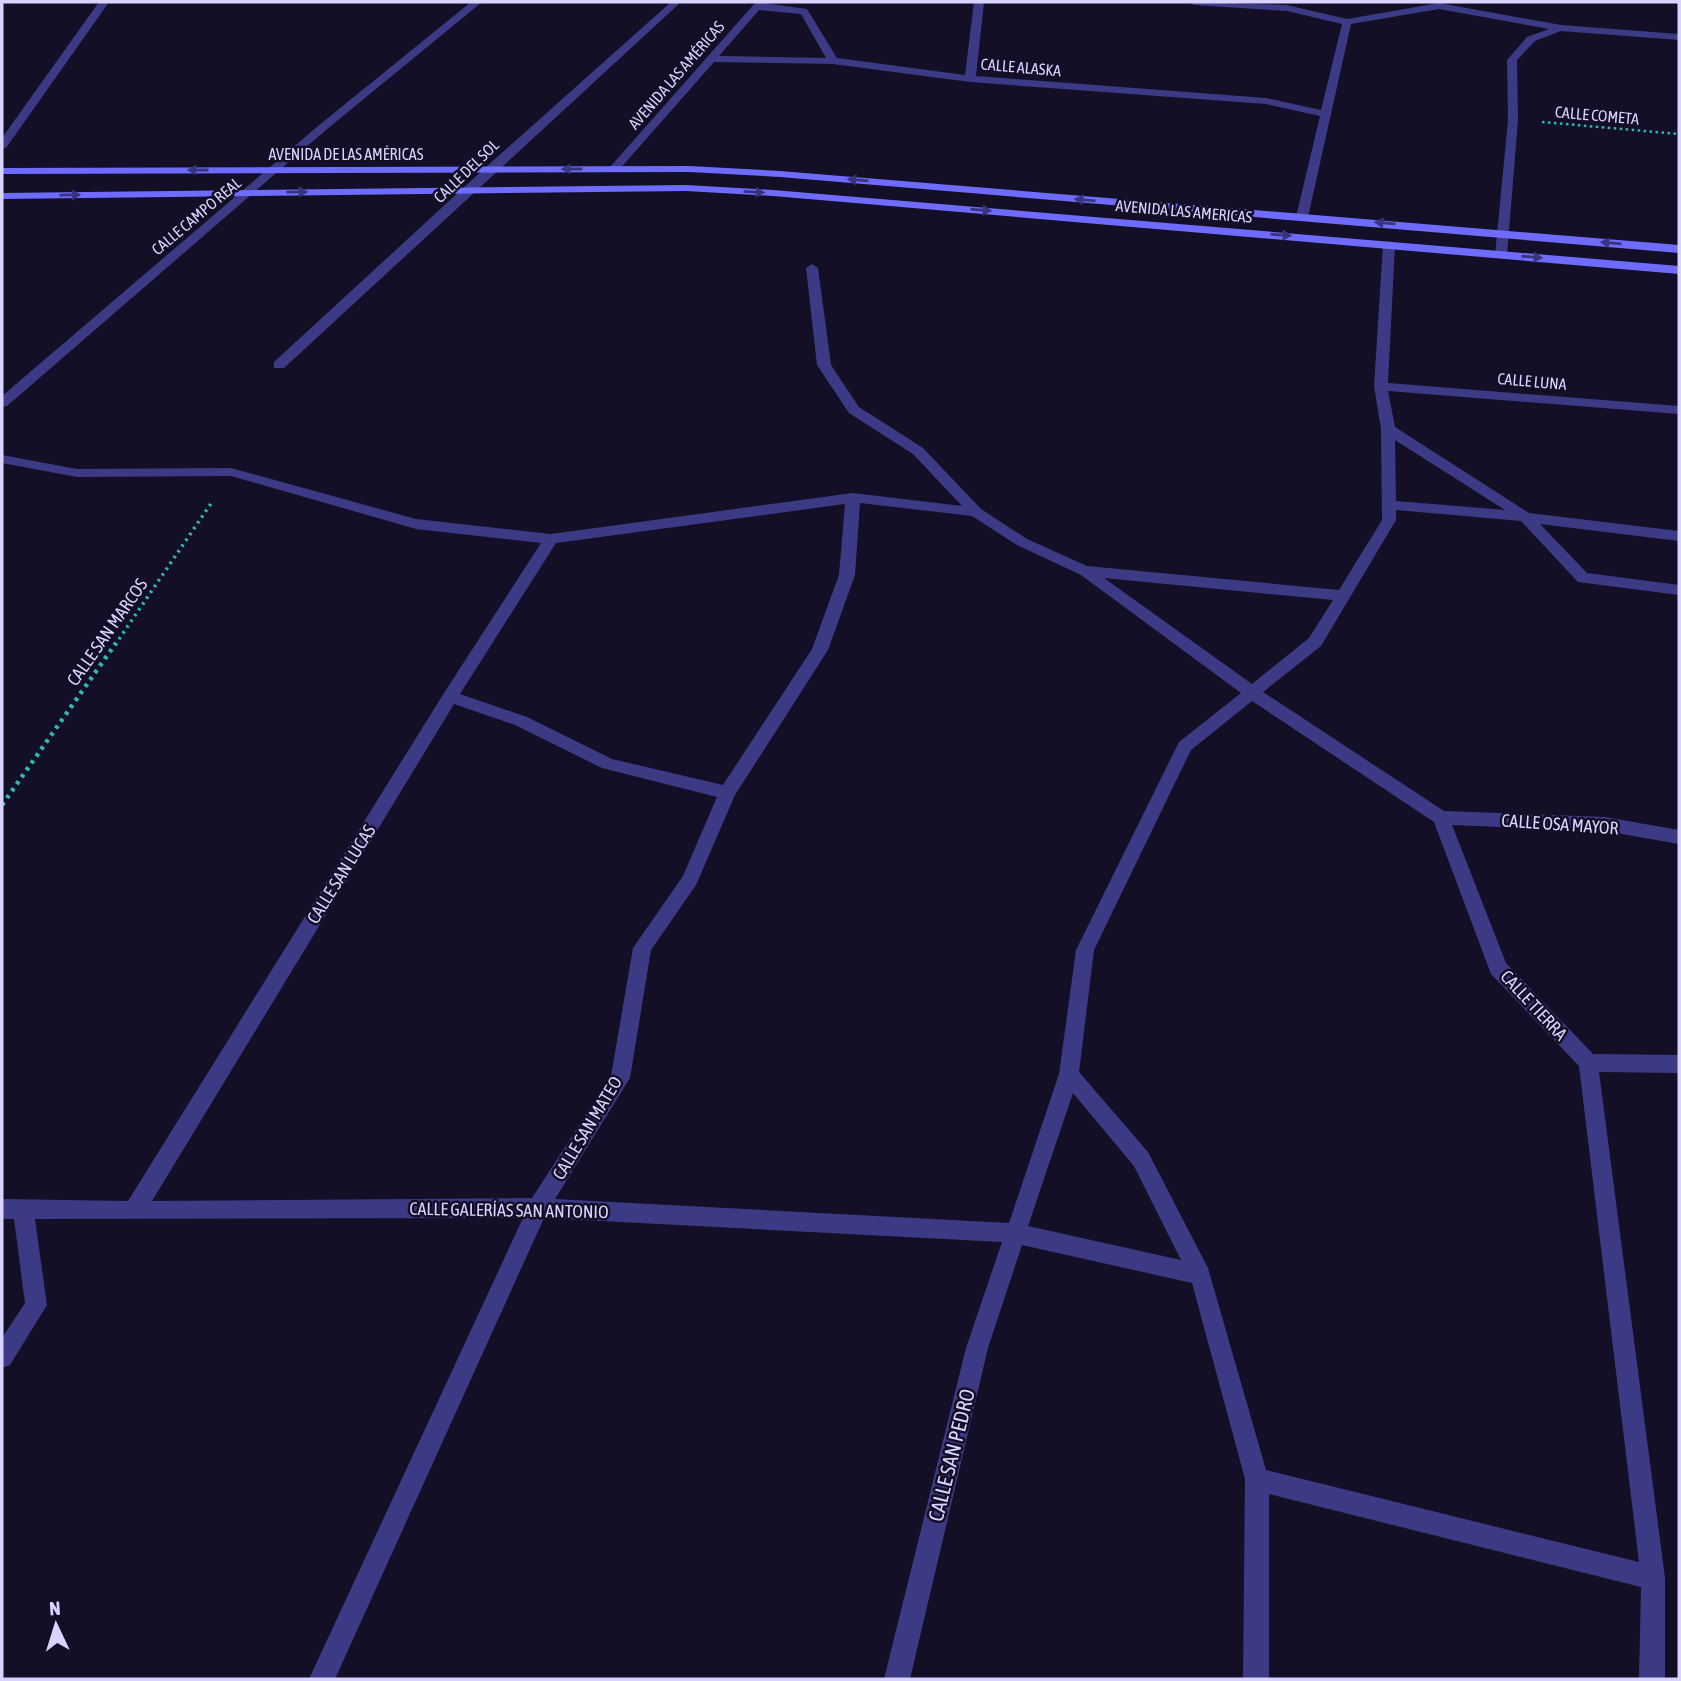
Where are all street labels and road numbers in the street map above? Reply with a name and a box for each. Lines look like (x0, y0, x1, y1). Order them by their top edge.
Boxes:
street label: AVENIDA LAS AMÉRICAS (624, 17, 728, 133)
street label: CALLE ALASKA (980, 55, 1062, 79)
street label: CALLE COMETA (1554, 102, 1640, 128)
street label: CALLE DEL SOL (430, 135, 503, 206)
street label: AVENIDA DE LAS AMÉRICAS (269, 145, 424, 163)
street label: CALLE CAMPO REAL (148, 173, 245, 258)
street label: AVENIDA LAS AMERICAS (1115, 196, 1253, 226)
street label: CALLE LUNA (1497, 369, 1567, 393)
street label: CALLE SAN MARCOS (62, 574, 152, 690)
street label: CALLE OSA MAYOR (1501, 809, 1619, 839)
street label: CALLE SAN LUCAS (302, 820, 380, 927)
street label: CALLE TIERRA (1496, 966, 1572, 1044)
street label: CALLE SAN MATEO (548, 1073, 626, 1183)
street label: CALLE GALERÍAS SAN ANTONIO (409, 1198, 609, 1222)
street label: CALLE SAN PEDRO (923, 1386, 979, 1524)

